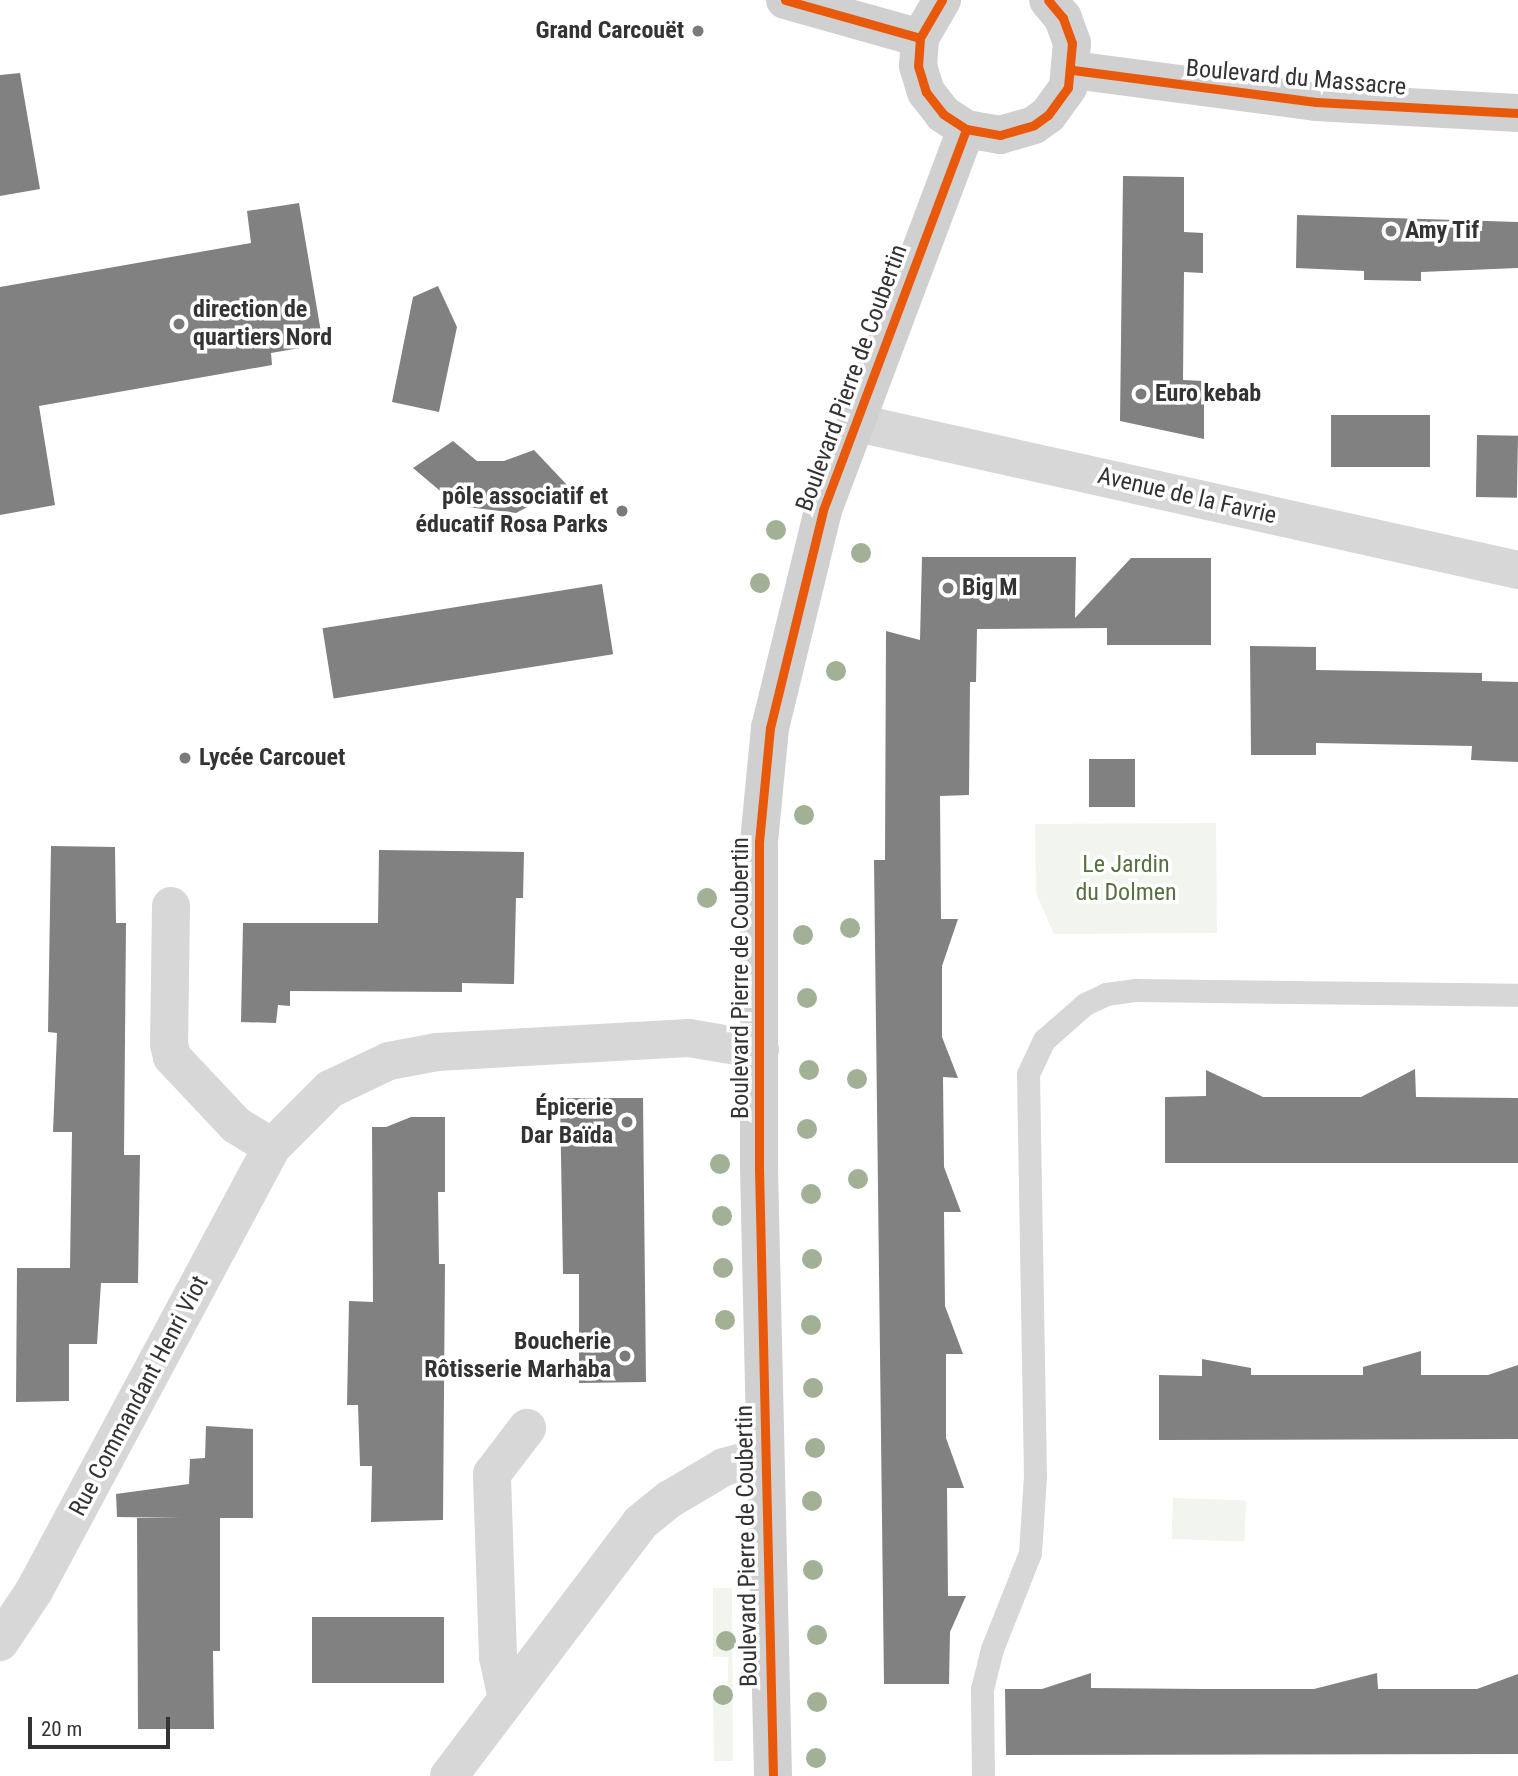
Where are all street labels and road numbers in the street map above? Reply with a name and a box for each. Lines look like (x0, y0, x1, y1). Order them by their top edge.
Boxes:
street label: Boulevard du Massacre (1185, 54, 1407, 102)
street label: Boulevard Pierre de Coubertin (790, 241, 914, 515)
street label: Avenue de la Favrie (1095, 461, 1279, 531)
street label: Boulevard Pierre de Coubertin (727, 837, 755, 1119)
street label: Rue Commandant Henri Viot (63, 1271, 215, 1521)
street label: Boulevard Pierre de Coubertin (730, 1405, 764, 1687)

